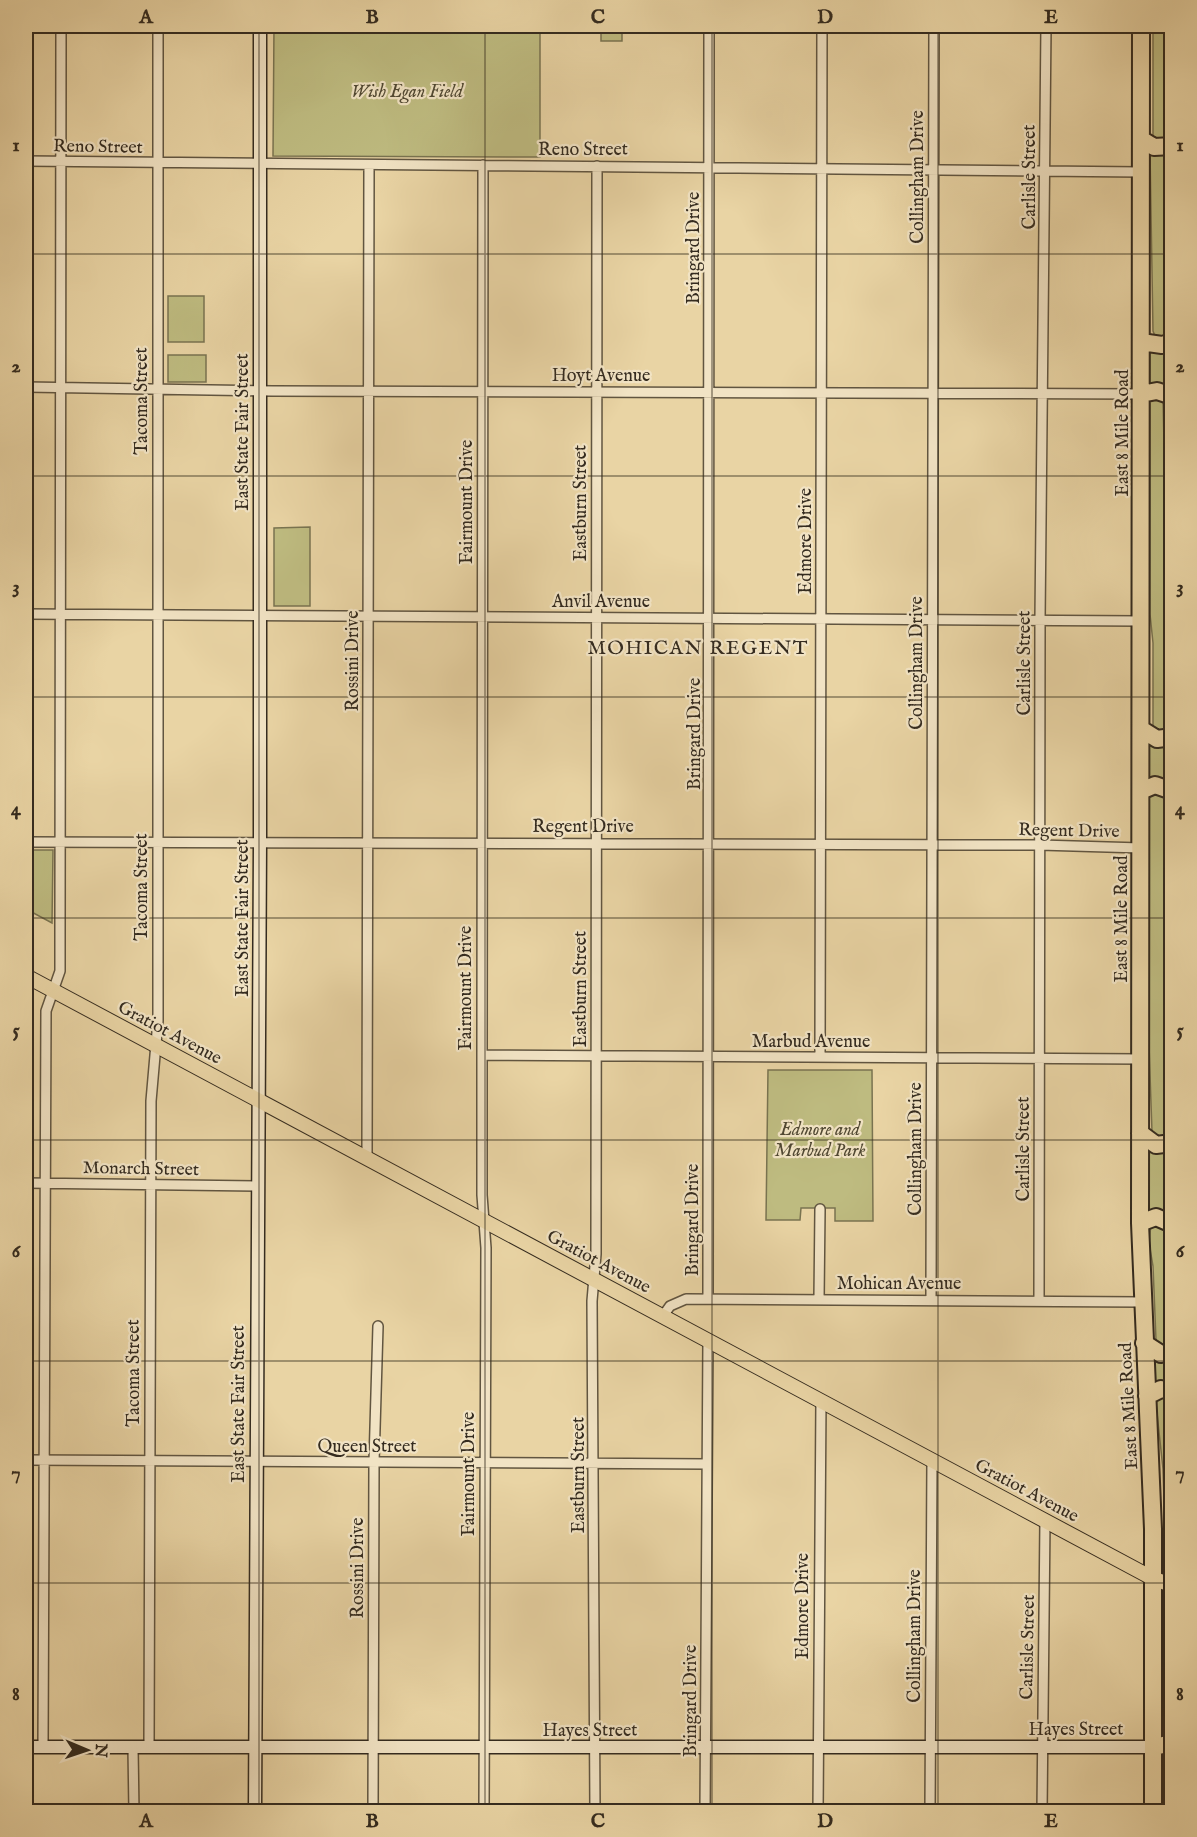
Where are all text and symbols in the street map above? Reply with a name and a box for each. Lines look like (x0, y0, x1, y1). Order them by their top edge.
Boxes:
text: A (138, 5, 154, 30)
text: B (365, 5, 379, 30)
text: C (591, 5, 605, 30)
text: D (817, 5, 833, 30)
text: E (1044, 5, 1058, 30)
park label: Wish Egan Field (351, 81, 464, 104)
street label: Collingham Drive (907, 110, 930, 244)
street label: Carlisle Street (1019, 124, 1042, 230)
text: 1 (12, 133, 20, 158)
text: 1 (1176, 133, 1184, 158)
street label: Reno Street (53, 135, 143, 160)
street label: Reno Street (538, 139, 628, 162)
street label: Bringard Drive (683, 192, 706, 304)
street label: Tacoma Street (131, 347, 154, 455)
street label: East State Fair Street (232, 353, 255, 511)
text: 2 (11, 354, 21, 379)
text: 2 (1175, 354, 1185, 379)
street label: Hoyt Avenue (552, 365, 650, 388)
street label: East 8 Mile Road (1112, 369, 1135, 497)
street label: Fairmount Drive (456, 440, 479, 564)
street label: Eastburn Street (570, 445, 593, 561)
street label: Edmore Drive (795, 488, 818, 594)
text: 3 (12, 575, 20, 600)
text: 3 (1176, 575, 1184, 600)
street label: Anvil Avenue (551, 591, 650, 614)
street label: Collingham Drive (906, 596, 929, 730)
street label: Rossini Drive (342, 610, 365, 712)
street label: Carlisle Street (1014, 610, 1037, 716)
district label: MOHICAN REGENT (587, 636, 809, 661)
street label: Bringard Drive (684, 678, 707, 790)
text: 4 (11, 797, 22, 822)
text: 4 (1175, 797, 1186, 822)
street label: Regent Drive (532, 816, 634, 839)
street label: Regent Drive (1018, 819, 1120, 844)
street label: Tacoma Street (131, 833, 154, 941)
street label: East State Fair Street (232, 839, 255, 997)
street label: East 8 Mile Road (1111, 855, 1134, 983)
street label: Fairmount Drive (455, 926, 478, 1050)
street label: Eastburn Street (570, 931, 593, 1047)
street label: Gratiot Avenue (113, 996, 225, 1070)
text: 5 (12, 1018, 20, 1043)
text: 5 (1176, 1018, 1184, 1043)
street label: Marbud Avenue (752, 1031, 870, 1054)
street label: Collingham Drive (905, 1082, 928, 1216)
street label: Carlisle Street (1013, 1096, 1036, 1202)
park label: Edmore and Marbud Park (775, 1119, 865, 1163)
street label: Monarch Street (83, 1157, 199, 1182)
street label: Bringard Drive (682, 1164, 705, 1276)
street label: Gratiot Avenue (542, 1225, 654, 1299)
text: 6 (12, 1239, 22, 1264)
text: 6 (1176, 1239, 1186, 1264)
street label: Mohican Avenue (837, 1273, 961, 1296)
street label: Tacoma Street (123, 1319, 146, 1427)
street label: East State Fair Street (228, 1325, 251, 1483)
street label: East 8 Mile Road (1115, 1341, 1144, 1470)
street label: Fairmount Drive (458, 1412, 481, 1536)
street label: Eastburn Street (568, 1417, 591, 1533)
street label: Queen Street (318, 1436, 416, 1459)
street label: Gratiot Avenue (970, 1454, 1082, 1528)
text: 7 (11, 1461, 21, 1486)
text: 7 (1175, 1461, 1185, 1486)
street label: Rossini Drive (347, 1517, 370, 1619)
street label: Edmore Drive (792, 1553, 815, 1659)
street label: Collingham Drive (904, 1569, 927, 1703)
street label: Carlisle Street (1016, 1594, 1041, 1700)
street label: Bringard Drive (680, 1645, 703, 1757)
text: 8 (12, 1682, 20, 1707)
text: 8 (1176, 1682, 1184, 1707)
street label: Hayes Street (1029, 1719, 1123, 1742)
north arrow (57, 1720, 117, 1780)
street label: Hayes Street (543, 1720, 637, 1743)
text: N (90, 1742, 110, 1758)
text: A (138, 1809, 154, 1834)
text: B (365, 1809, 379, 1834)
text: C (591, 1809, 605, 1834)
text: D (817, 1809, 833, 1834)
text: E (1044, 1809, 1058, 1834)

